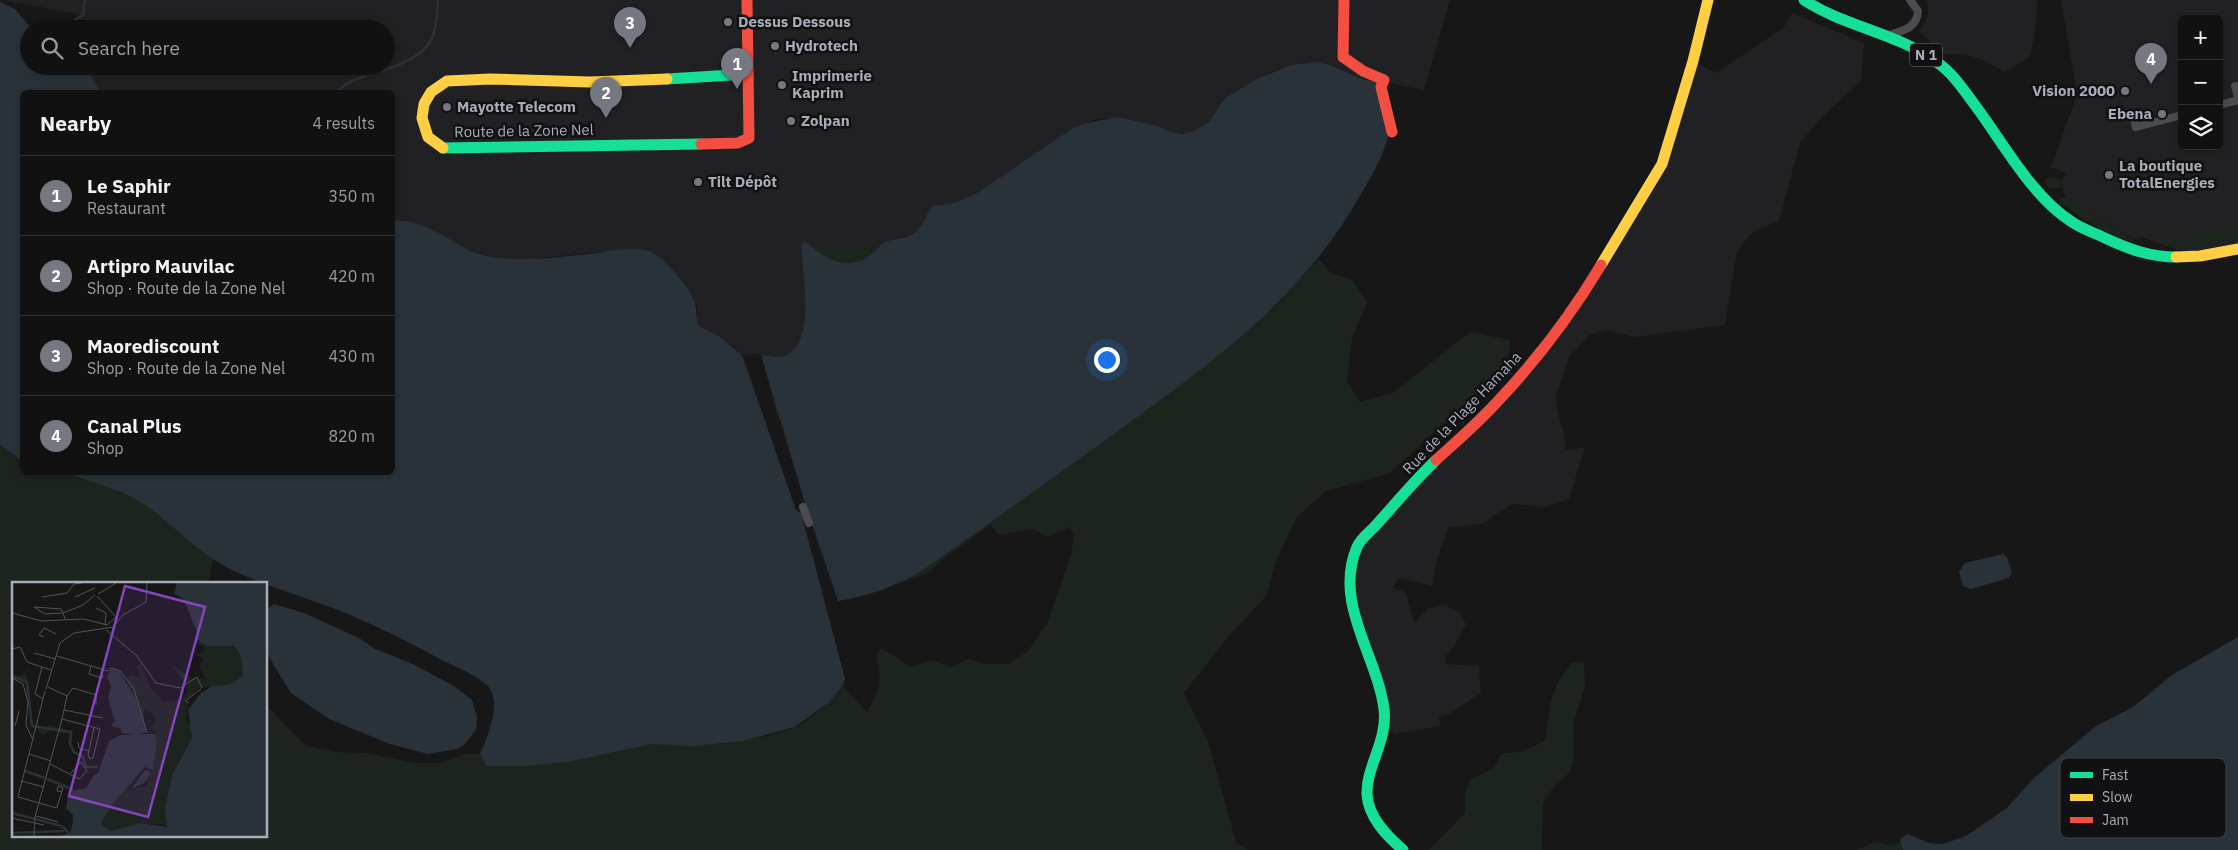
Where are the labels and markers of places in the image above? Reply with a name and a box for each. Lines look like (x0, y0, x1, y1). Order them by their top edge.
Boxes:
pin: 3 (614, 7, 646, 48)
place label: Dessus Dessous (738, 12, 851, 31)
marker: Dessus Dessous (722, 16, 734, 28)
place label: Hydrotech (785, 36, 858, 55)
marker: Hydrotech (769, 40, 781, 52)
pin: 4 (2135, 43, 2167, 84)
pin: 1 (721, 48, 753, 89)
place label: Imprimerie Kaprim (792, 66, 872, 102)
pin: 2 (590, 77, 622, 118)
marker: Imprimerie Kaprim (776, 79, 788, 91)
place label: Vision 2000 (2032, 81, 2115, 100)
marker: Vision 2000 (2119, 85, 2131, 97)
place label: Mayotte Telecom (457, 97, 576, 116)
marker: Mayotte Telecom (441, 101, 453, 113)
place label: Ebena (2108, 104, 2152, 123)
marker: Ebena (2156, 108, 2168, 120)
place label: Zolpan (801, 111, 850, 130)
marker: Zolpan (785, 115, 797, 127)
place label: La boutique TotalEnergies (2119, 156, 2215, 192)
marker: La boutique TotalEnergies (2103, 169, 2115, 181)
place label: Tilt Dépôt (708, 172, 777, 191)
marker: Tilt Dépôt (692, 176, 704, 188)

